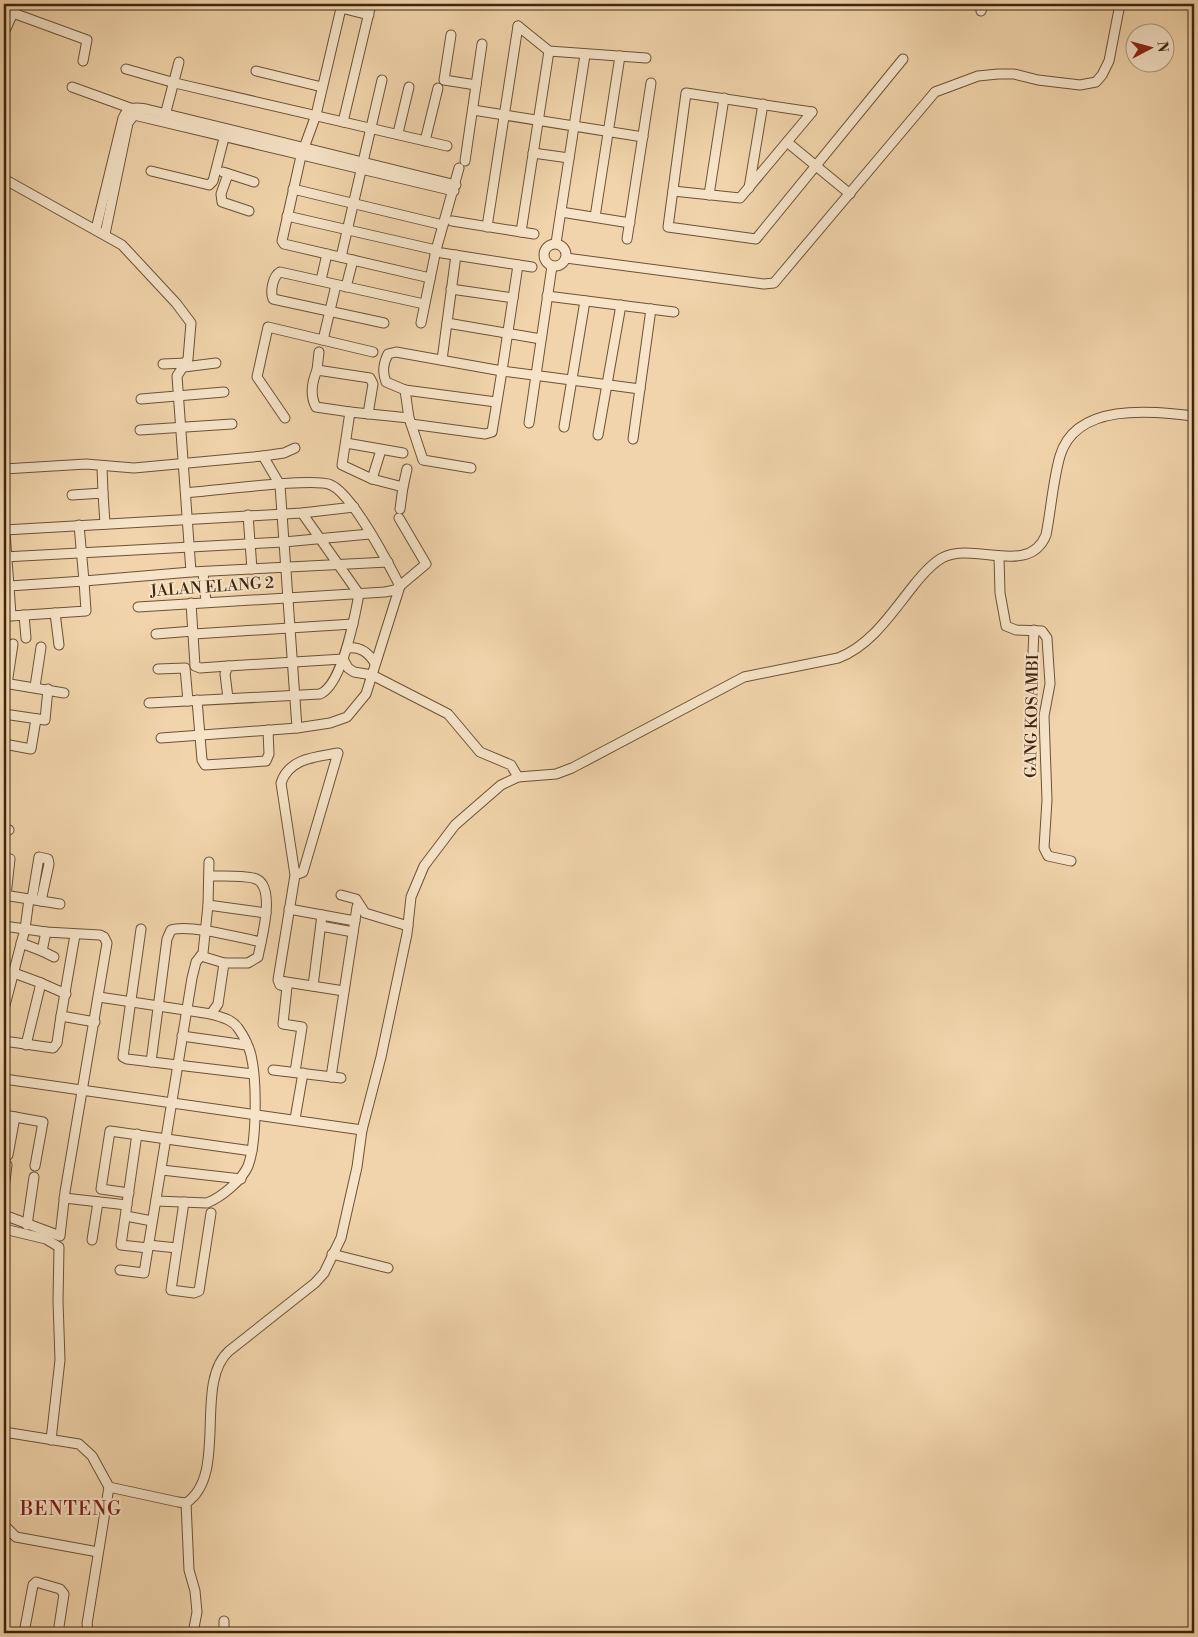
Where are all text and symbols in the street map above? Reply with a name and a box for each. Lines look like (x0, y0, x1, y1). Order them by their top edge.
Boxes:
north arrow (1126, 22, 1176, 72)
text: N (1152, 40, 1171, 53)
street label: JALAN ELANG 2 (148, 573, 275, 601)
street label: GANG KOSAMBI (1021, 654, 1043, 778)
district label: BENTENG (19, 1497, 122, 1521)

